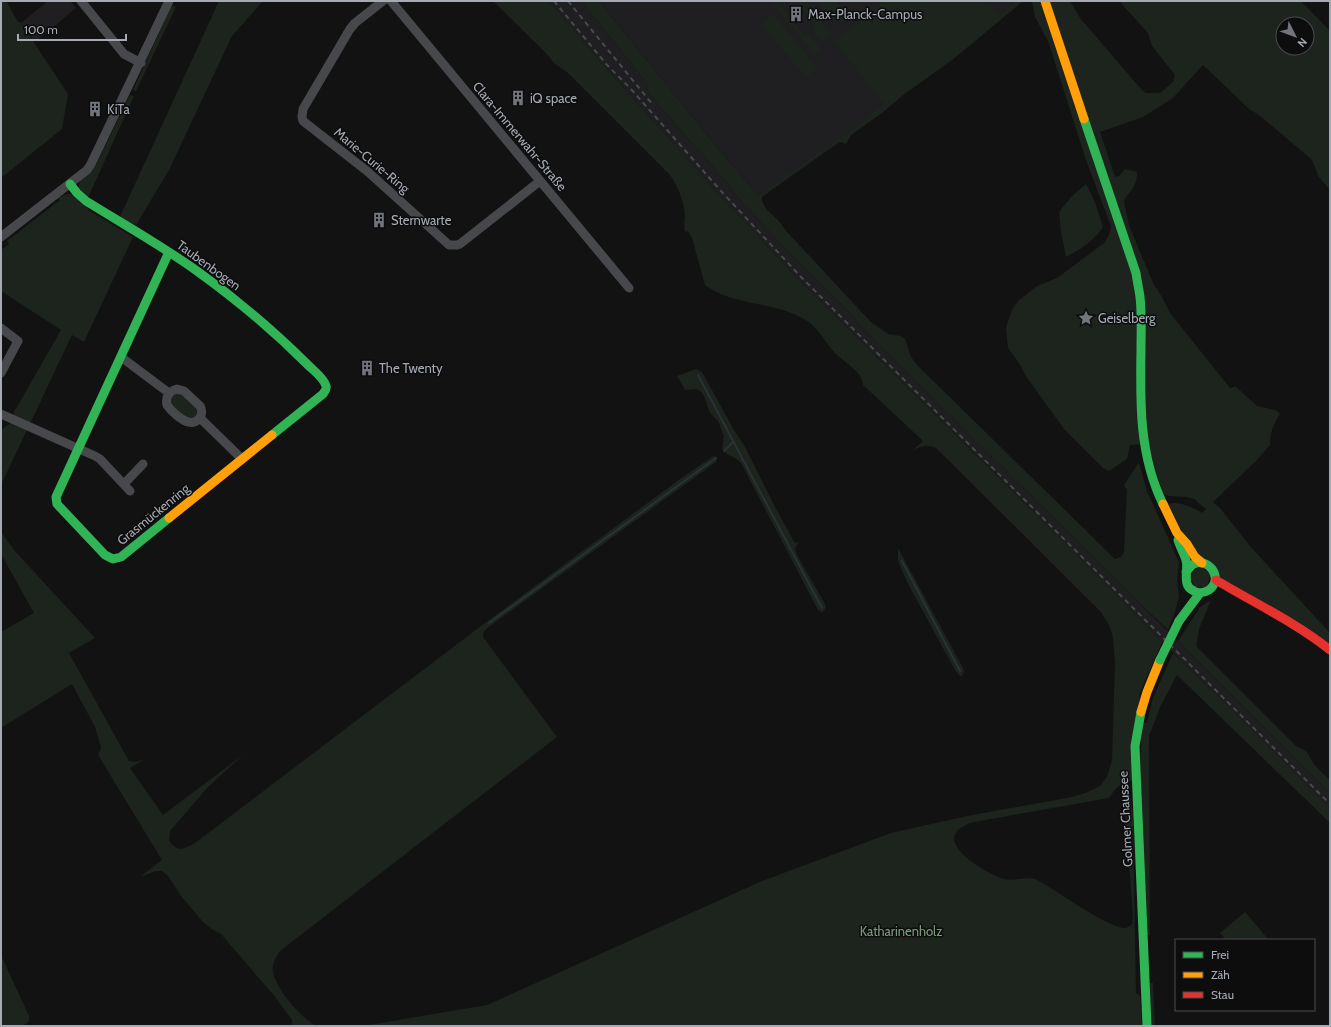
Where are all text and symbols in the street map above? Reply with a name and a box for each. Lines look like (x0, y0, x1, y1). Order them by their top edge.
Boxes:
building icon: Max-Planck-Campus (787, 5, 805, 23)
place label: Max-Planck-Campus (808, 6, 923, 22)
scale bar (18, 16, 126, 42)
north arrow (1275, 16, 1315, 56)
text: 100 m (24, 22, 58, 37)
text: N (1295, 35, 1310, 50)
street label: Clara-Immerwahr-Straße (470, 78, 571, 194)
building icon: iQ space (509, 89, 527, 107)
place label: iQ space (530, 90, 577, 106)
building icon: KiTa (86, 100, 104, 118)
place label: KiTa (107, 101, 130, 117)
street label: Marie-Curie-Ring (331, 124, 413, 197)
building icon: Sternwarte (370, 211, 388, 229)
place label: Sternwarte (391, 212, 452, 228)
street label: Taubenbogen (174, 236, 244, 294)
place icon: Geiselberg (1077, 309, 1095, 327)
place label: Geiselberg (1098, 310, 1156, 326)
building icon: The Twenty (358, 359, 376, 377)
place label: The Twenty (379, 360, 443, 376)
street label: Grasmückenring (114, 480, 193, 548)
street label: Golmer Chaussee (1114, 770, 1136, 867)
park label: Katharinenholz (860, 923, 942, 939)
legend (1175, 939, 1315, 1011)
text: Frei (1211, 947, 1229, 962)
text: Zäh (1211, 967, 1230, 982)
text: Stau (1211, 987, 1234, 1002)

